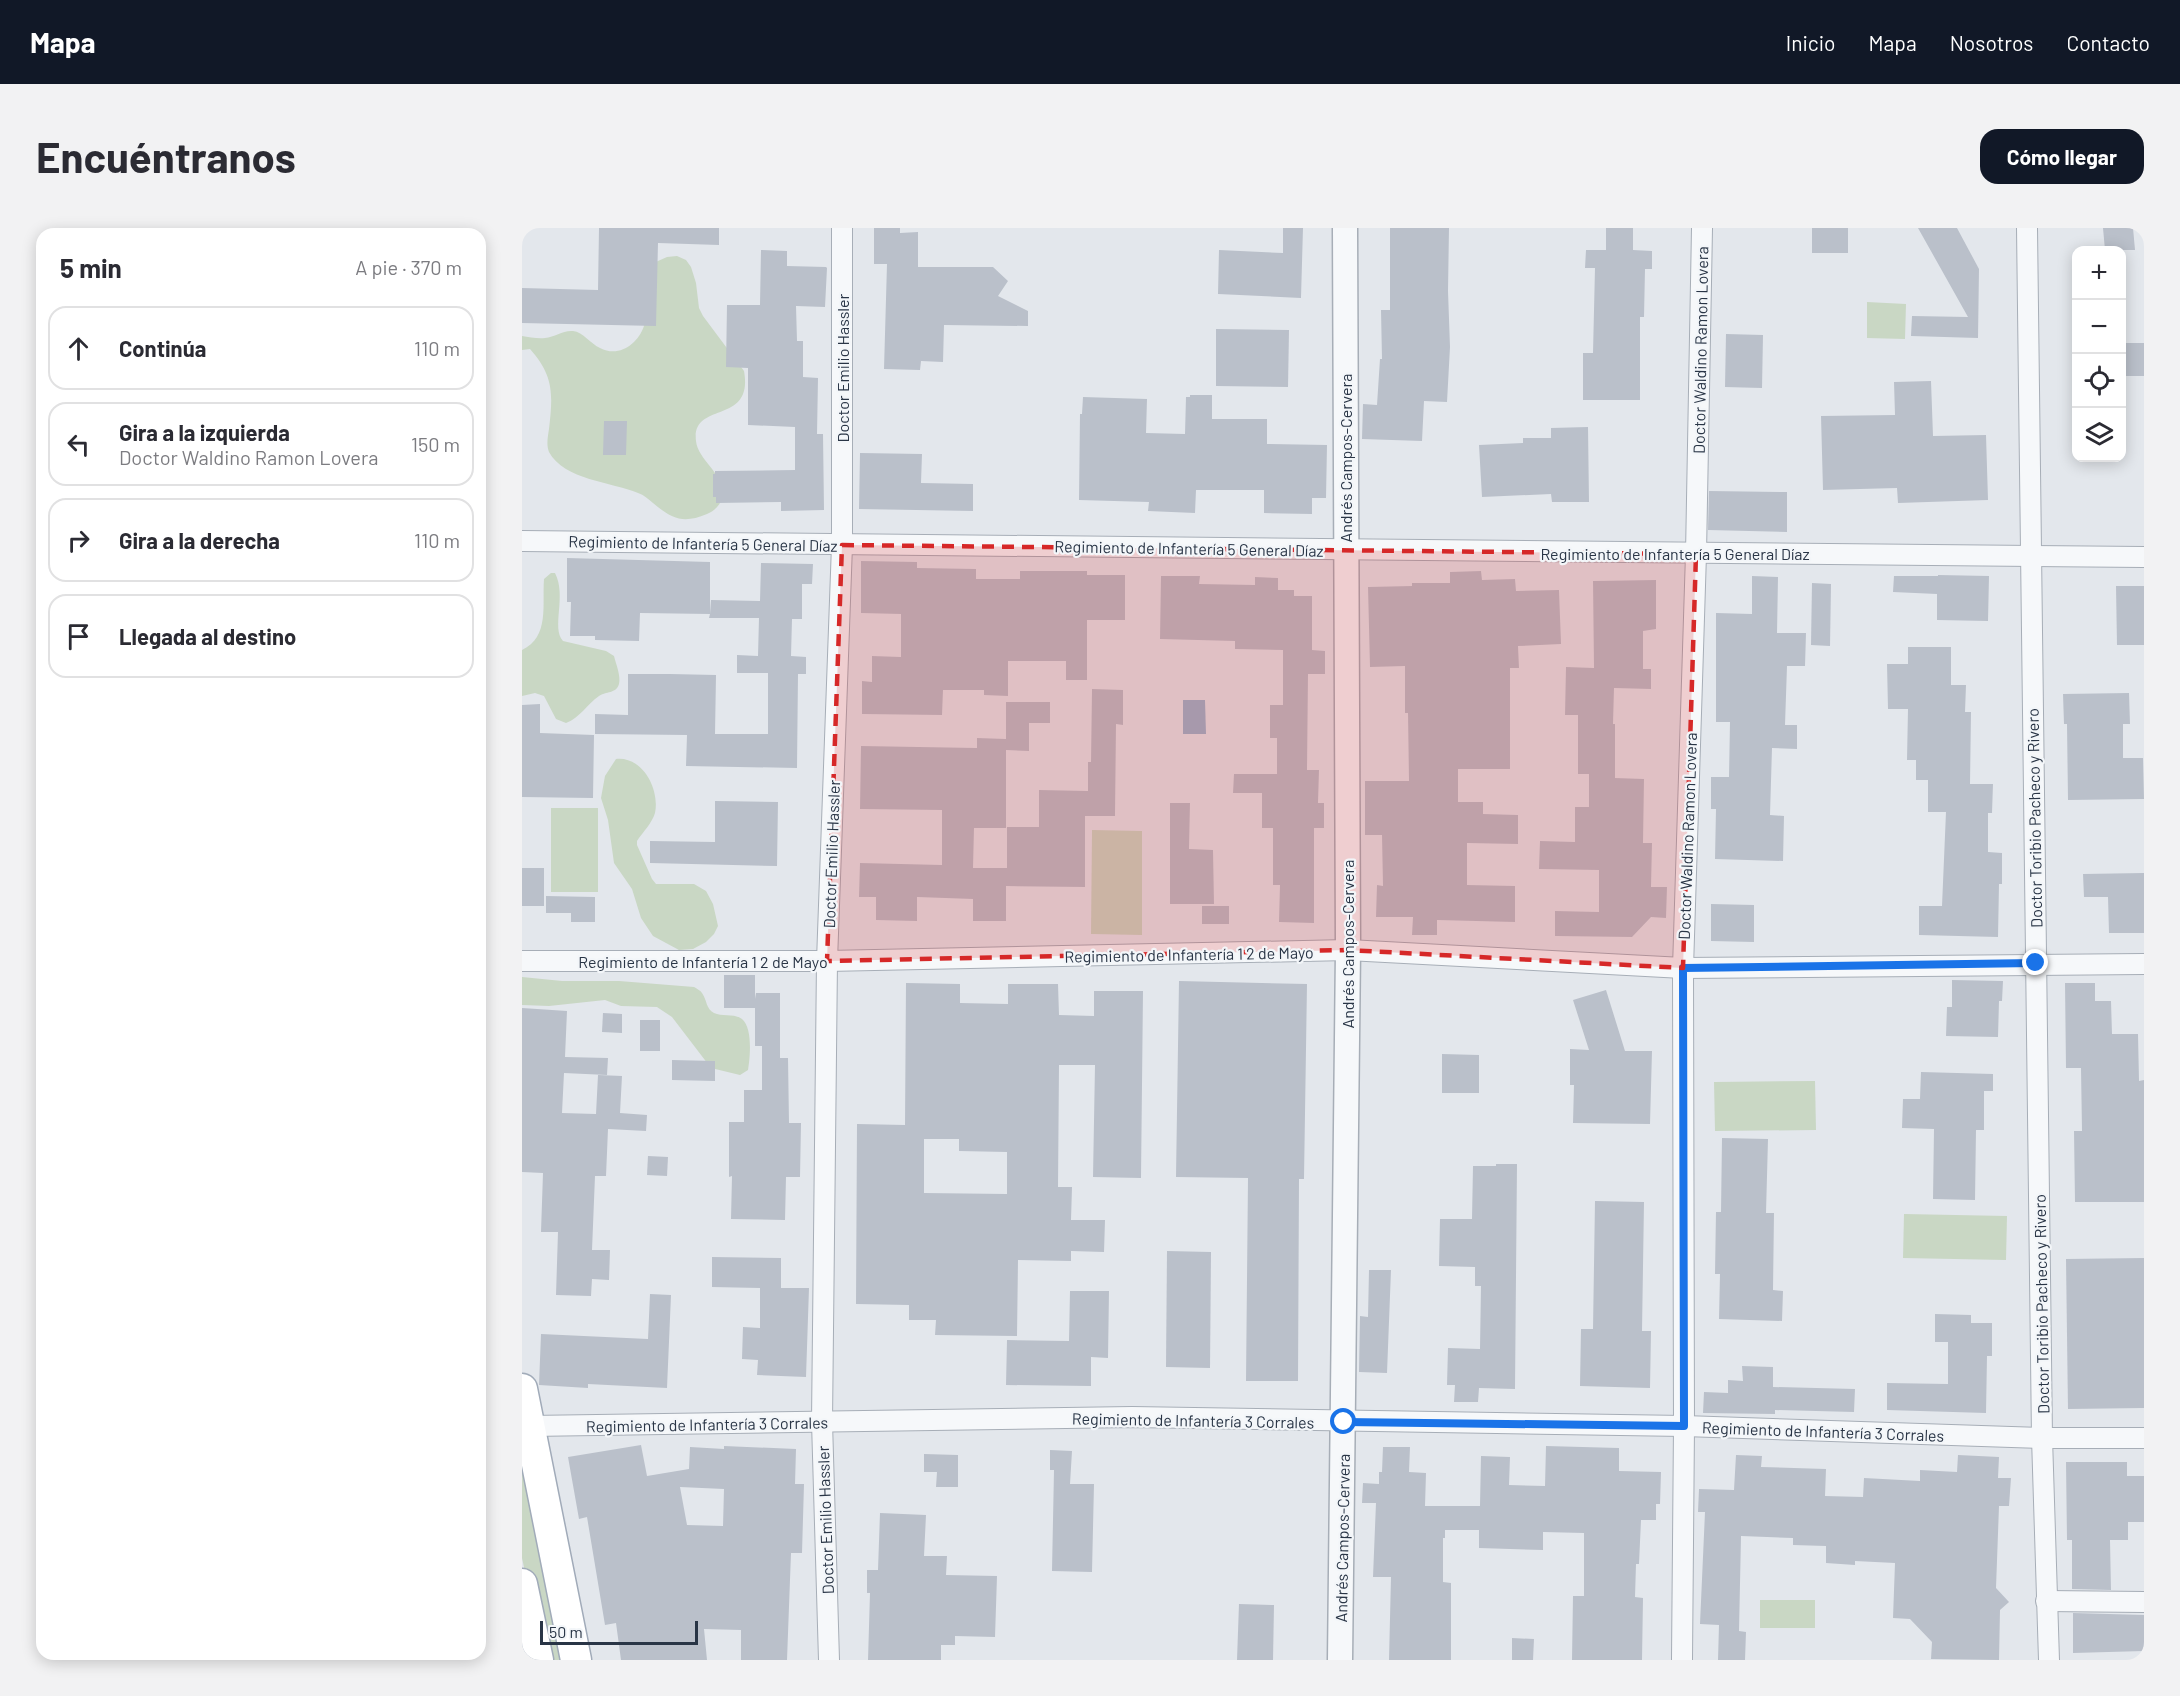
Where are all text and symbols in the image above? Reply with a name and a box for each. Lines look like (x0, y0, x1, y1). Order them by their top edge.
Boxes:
text: Mapa (30, 25, 96, 59)
text: Inicio (1786, 30, 1836, 55)
text: Mapa (1869, 30, 1917, 55)
text: Nosotros (1950, 30, 2033, 55)
text: Contacto (2066, 30, 2150, 55)
button: Cómo llegar (1980, 129, 2144, 184)
text: Encuéntranos (36, 131, 296, 181)
street label: Doctor Waldino Ramon Lovera (1689, 246, 1711, 454)
map controls (2072, 246, 2126, 462)
button: + (2072, 246, 2126, 300)
text: 5 min (60, 252, 122, 283)
text: A pie · 370 m (355, 255, 462, 279)
street label: Doctor Emilio Hassler (833, 293, 852, 442)
button: − (2072, 300, 2126, 354)
icon: ahead (62, 332, 95, 365)
text: Continúa (119, 335, 206, 361)
text: 110 m (414, 336, 460, 360)
button: locate (2072, 354, 2126, 408)
street label: Andrés Campos-Cervera (1336, 374, 1355, 542)
button: layers (2072, 408, 2126, 462)
text: Gira a la izquierda (119, 419, 290, 445)
icon: left (62, 428, 95, 461)
text: 150 m (411, 432, 460, 456)
text: Doctor Waldino Ramon Lovera (119, 445, 378, 469)
icon: right (62, 524, 95, 557)
text: Gira a la derecha (119, 527, 280, 553)
text: 110 m (414, 528, 460, 552)
street label: Regimiento de Infantería 5 General Díaz (568, 531, 838, 555)
street label: Regimiento de Infantería 5 General Díaz (1054, 536, 1324, 560)
street label: Regimiento de Infantería 5 General Díaz (1540, 544, 1810, 563)
icon: arrive (62, 620, 95, 653)
text: Llegada al destino (119, 623, 296, 649)
street label: Doctor Toribio Pacheco y Rivero (2023, 708, 2045, 928)
street label: Doctor Waldino Ramon Lovera (1674, 732, 1700, 940)
street label: Doctor Emilio Hassler (819, 779, 843, 929)
street label: Andrés Campos-Cervera (1338, 860, 1357, 1028)
street label: Regimiento de Infantería 1 2 de Mayo (1064, 942, 1314, 966)
route end (2022, 949, 2048, 975)
street label: Regimiento de Infantería 1 2 de Mayo (578, 952, 828, 971)
street label: Doctor Toribio Pacheco y Rivero (2030, 1194, 2052, 1414)
street label: Regimiento de Infantería 3 Corrales (1072, 1408, 1314, 1432)
route start (1330, 1408, 1356, 1434)
street label: Regimiento de Infantería 3 Corrales (586, 1412, 828, 1436)
street label: Regimiento de Infantería 3 Corrales (1702, 1417, 1944, 1445)
street label: Doctor Emilio Hassler (813, 1445, 837, 1595)
street label: Andrés Campos-Cervera (1331, 1453, 1353, 1623)
scale bar (540, 1618, 698, 1646)
text: 50 m (549, 1622, 583, 1641)

